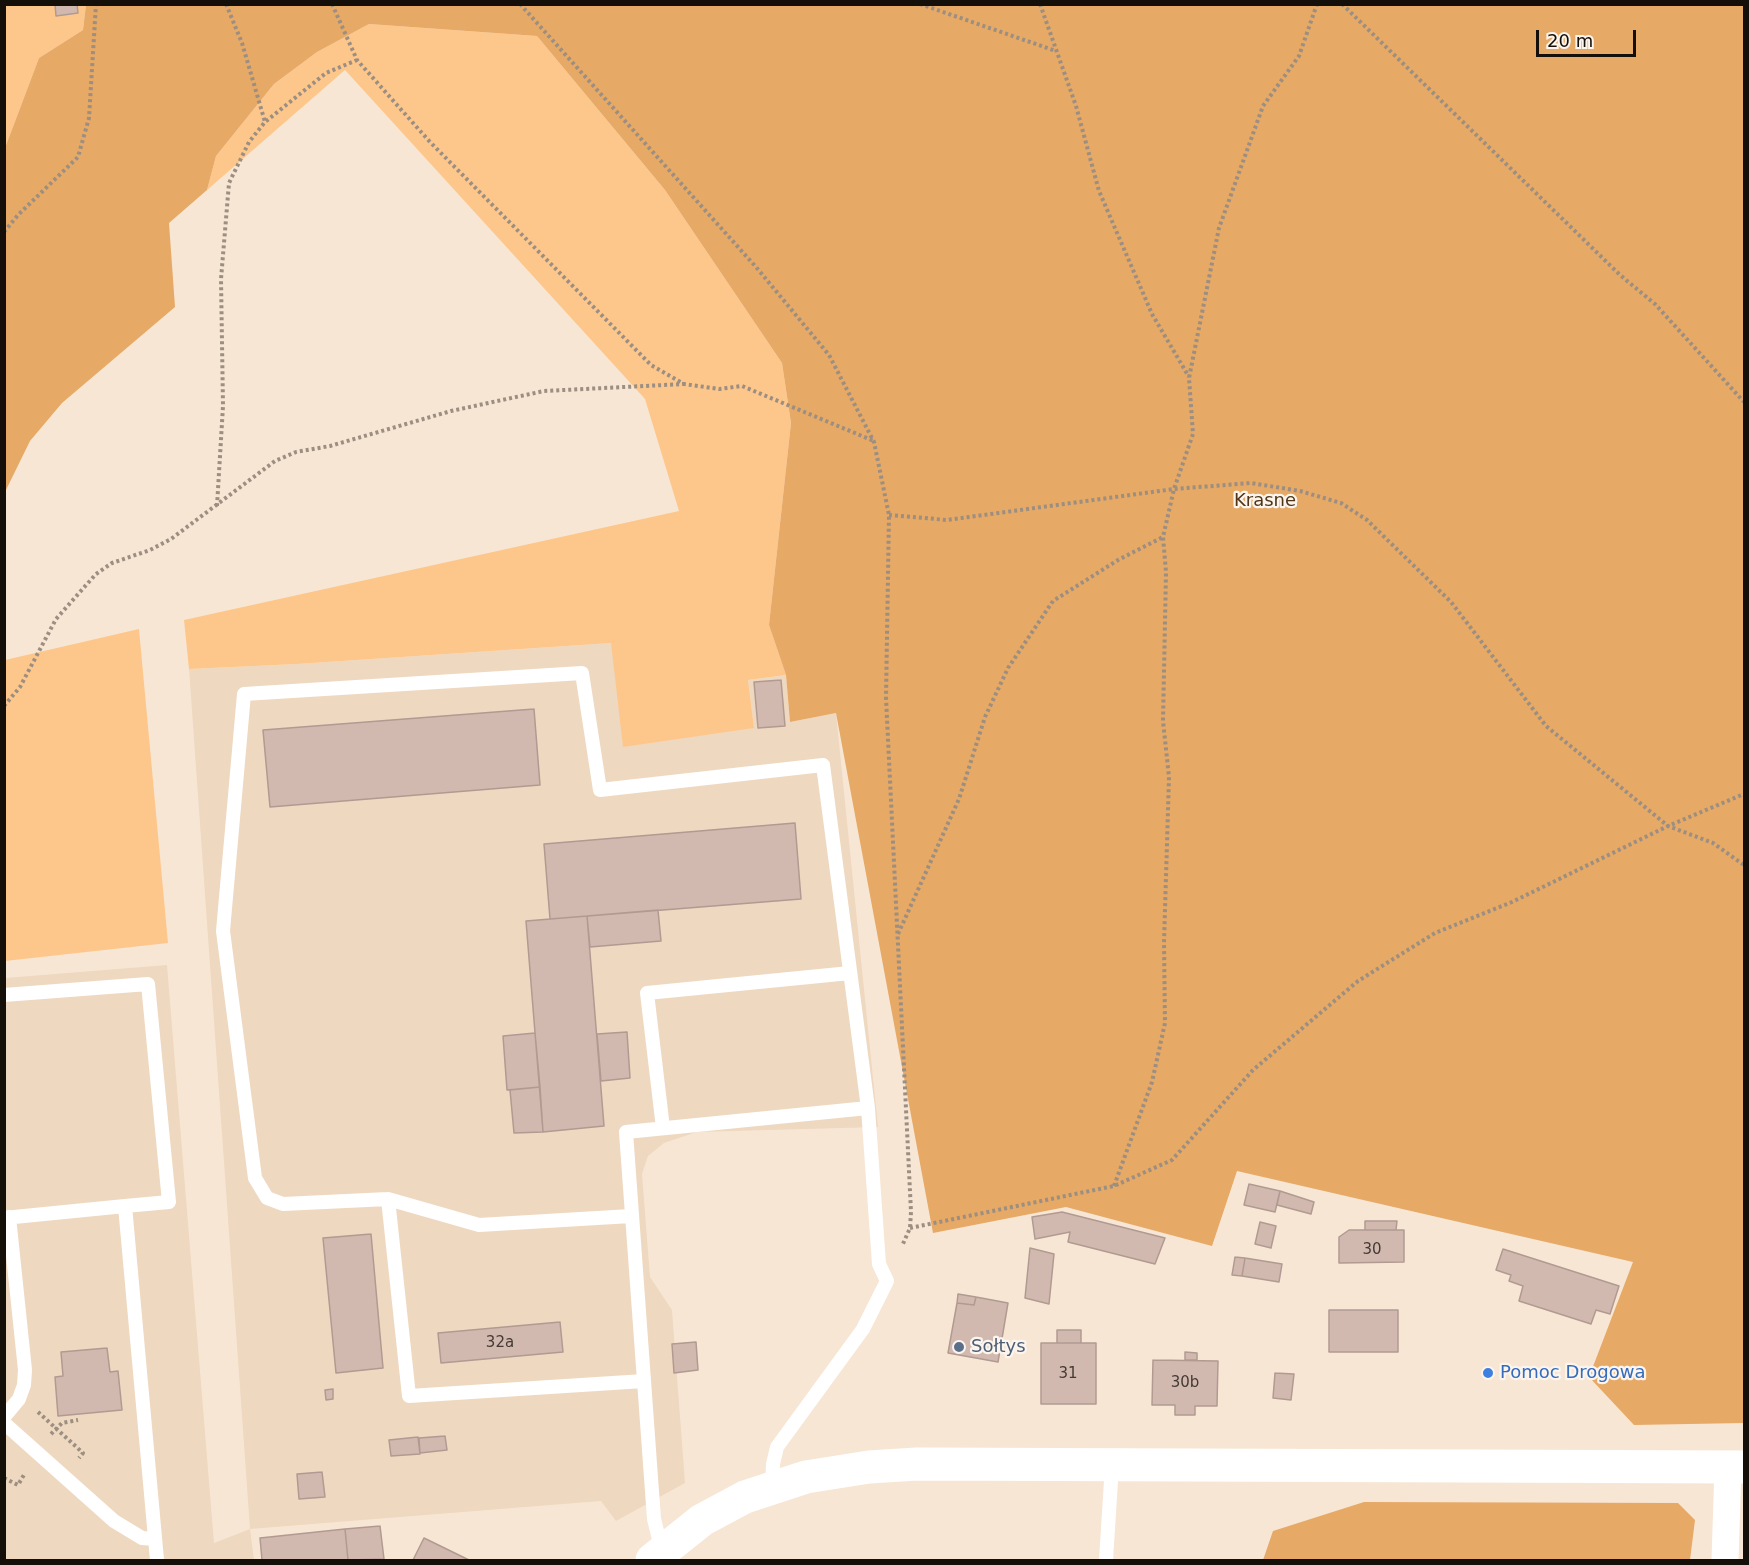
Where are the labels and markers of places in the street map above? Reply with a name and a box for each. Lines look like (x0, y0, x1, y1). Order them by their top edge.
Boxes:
place label: Sołtys (971, 1336, 1026, 1358)
marker: Sołtys (952, 1340, 966, 1354)
place label: Pomoc Drogowa (1500, 1362, 1645, 1384)
marker: Pomoc Drogowa (1481, 1366, 1495, 1380)

